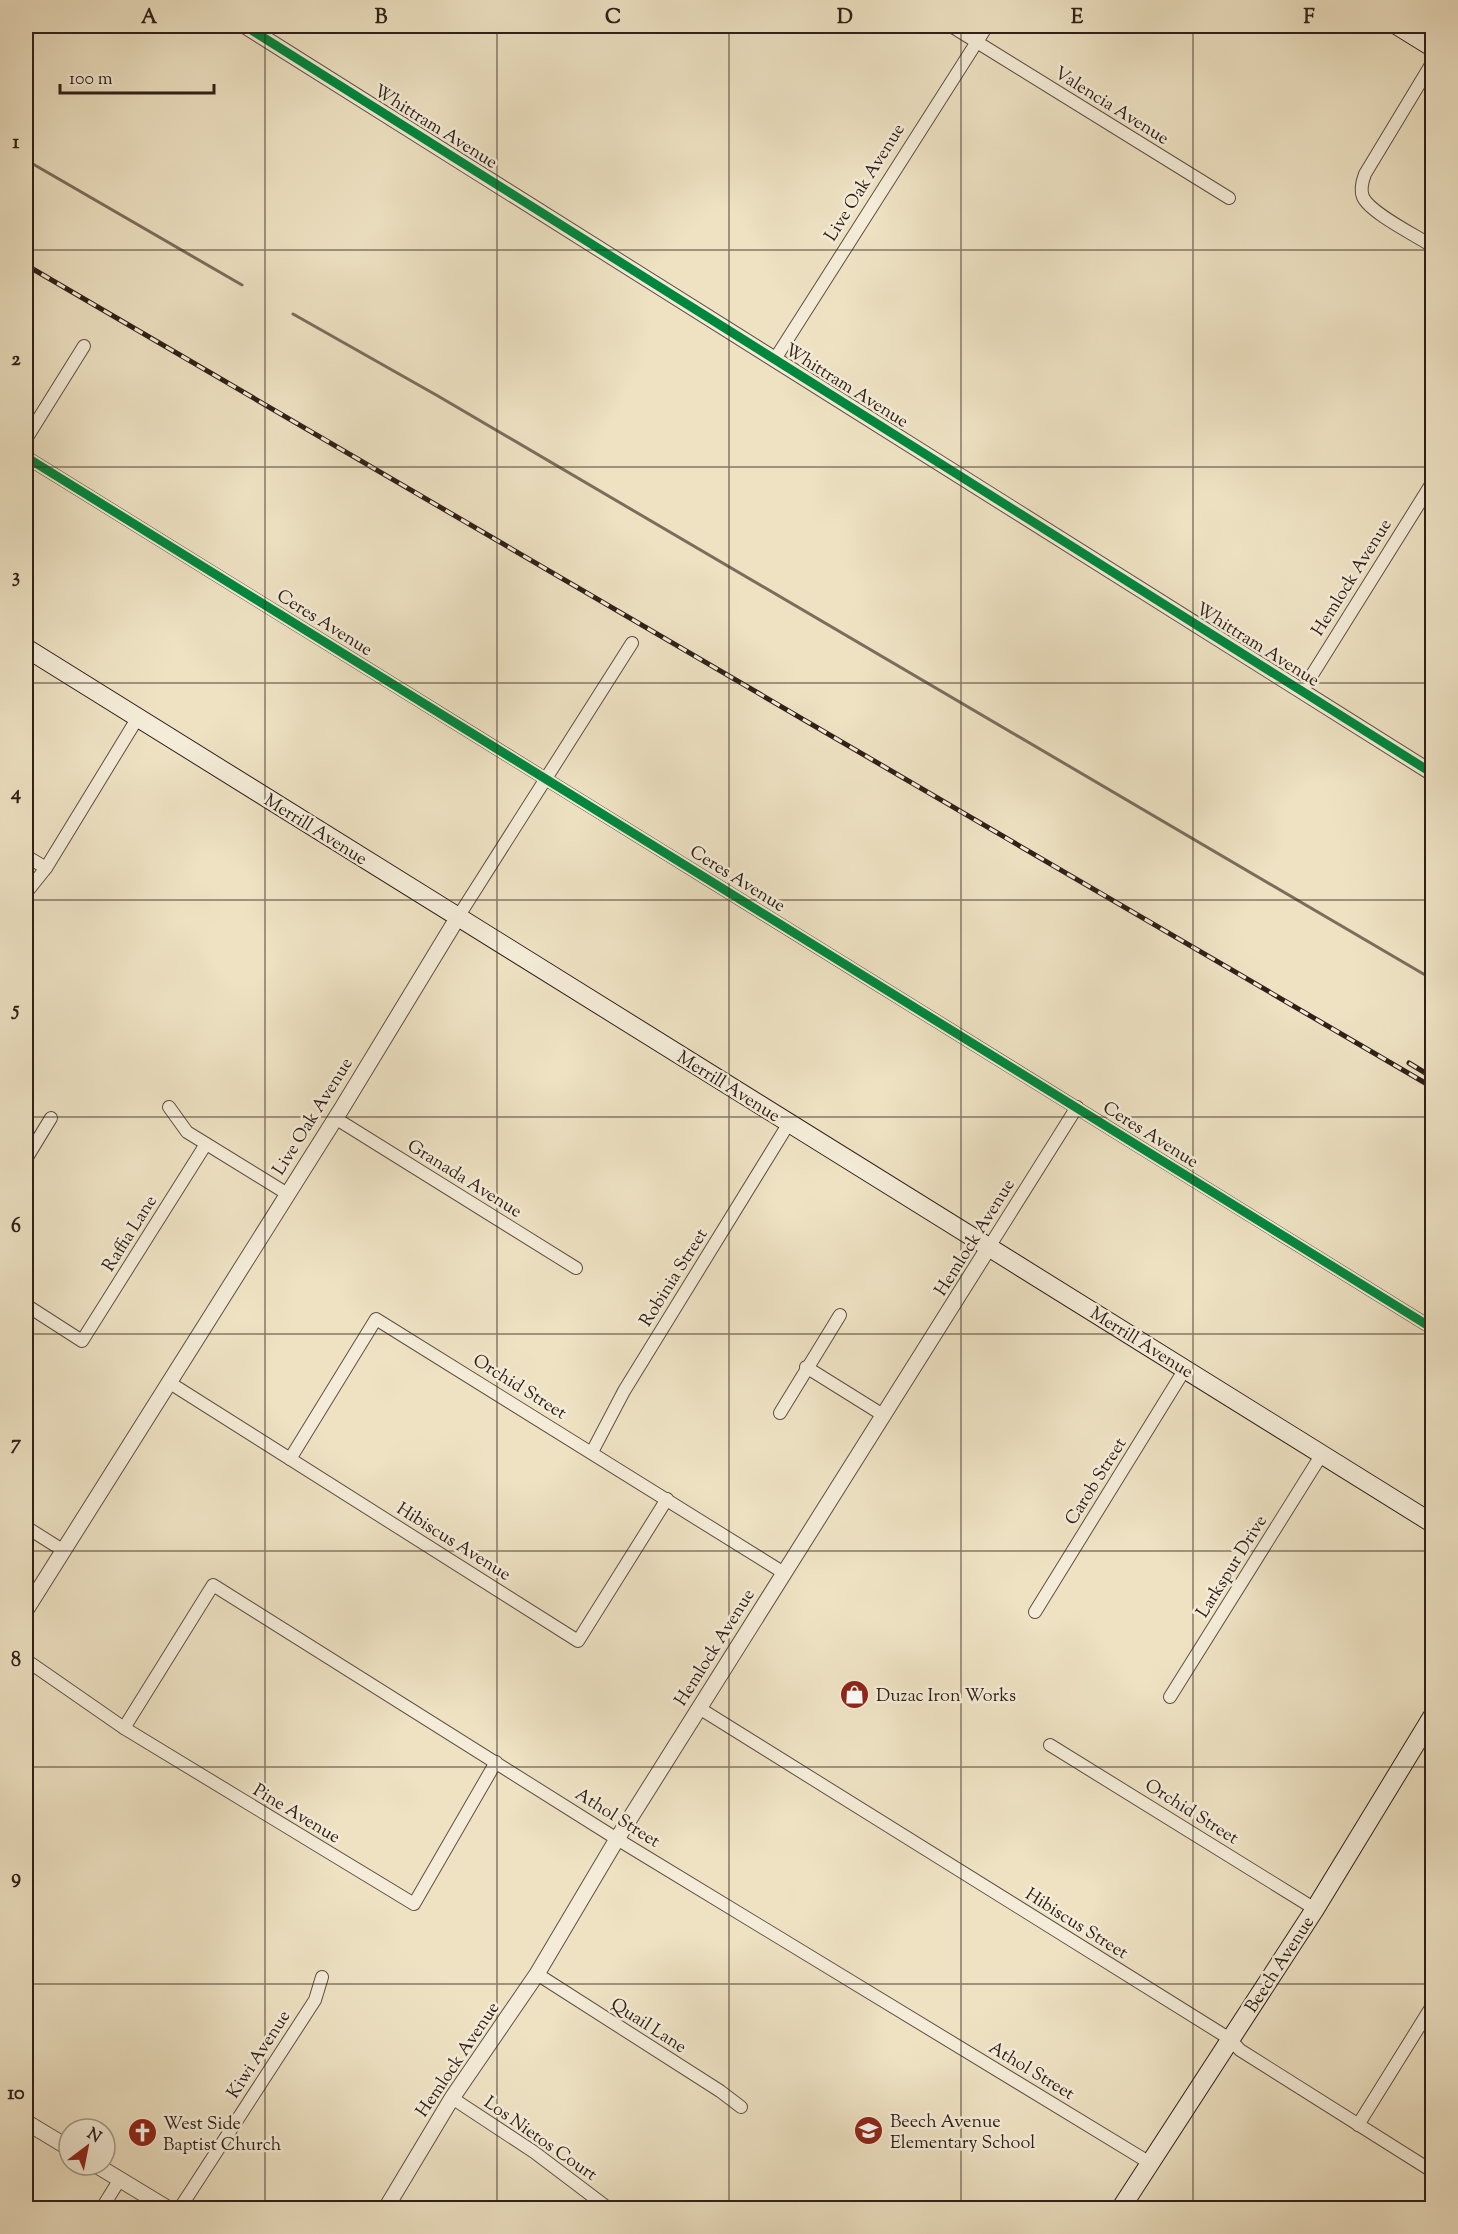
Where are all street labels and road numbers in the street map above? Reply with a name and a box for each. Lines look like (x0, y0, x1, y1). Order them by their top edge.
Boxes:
street label: Valencia Avenue (1049, 61, 1173, 152)
street label: Whittram Avenue (368, 79, 502, 176)
street label: Live Oak Avenue (819, 119, 912, 247)
street label: Whittram Avenue (779, 338, 913, 435)
street label: Hemlock Avenue (1306, 514, 1399, 642)
street label: Ceres Avenue (271, 584, 377, 663)
street label: Whittram Avenue (1190, 597, 1324, 694)
street label: Merrill Avenue (258, 789, 372, 873)
street label: Ceres Avenue (684, 840, 790, 919)
street label: Merrill Avenue (671, 1046, 785, 1130)
street label: Live Oak Avenue (267, 1053, 360, 1181)
street label: Ceres Avenue (1097, 1096, 1203, 1175)
street label: Granada Avenue (402, 1134, 526, 1225)
street label: Hemlock Avenue (929, 1174, 1022, 1302)
street label: Raffia Lane (97, 1191, 164, 1277)
street label: Robinia Street (634, 1224, 715, 1332)
street label: Merrill Avenue (1084, 1302, 1198, 1386)
street label: Orchid Street (467, 1349, 571, 1427)
street label: Carob Street (1059, 1433, 1134, 1531)
street label: Hibiscus Avenue (391, 1497, 515, 1588)
street label: Larkspur Drive (1191, 1511, 1275, 1623)
street label: Hemlock Avenue (669, 1584, 762, 1712)
street label: Orchid Street (1139, 1774, 1243, 1852)
street label: Pine Avenue (247, 1778, 345, 1851)
street label: Athol Street (569, 1782, 665, 1855)
street label: Hibiscus Street (1019, 1883, 1132, 1967)
street label: Beech Avenue (1240, 1912, 1322, 2019)
street label: Quail Lane (605, 1992, 691, 2061)
street label: Hemlock Avenue (410, 1997, 507, 2123)
street label: Kiwi Avenue (221, 2006, 298, 2104)
street label: Athol Street (983, 2036, 1079, 2108)
street label: Los Nietos Court (478, 2091, 602, 2189)

